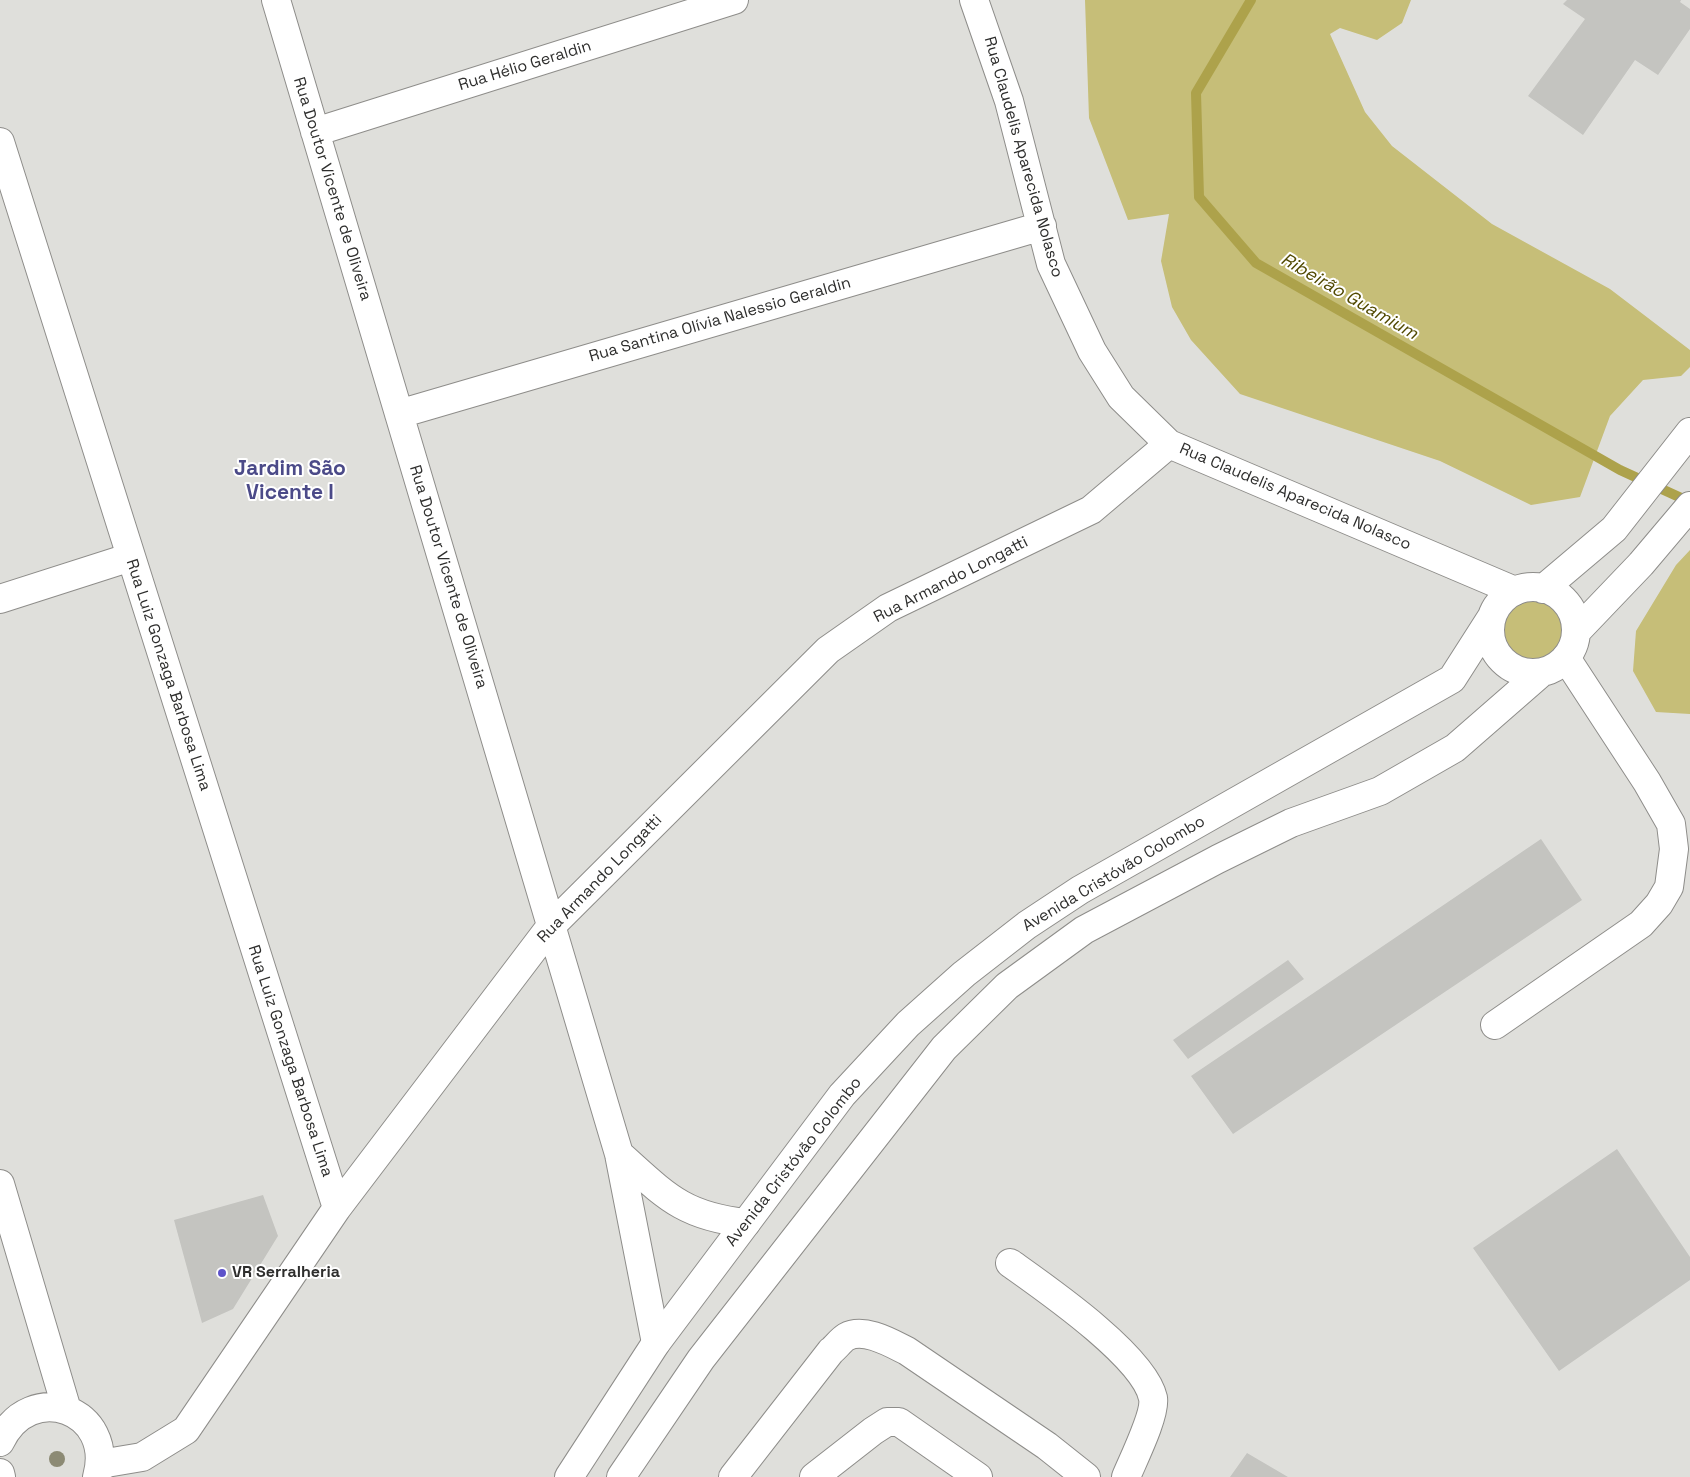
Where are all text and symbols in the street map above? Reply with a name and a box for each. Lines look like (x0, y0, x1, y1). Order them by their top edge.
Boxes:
street label: Rua Claudelis Aparecida Nolasco (979, 34, 1067, 280)
street label: Rua Hélio Geraldin (456, 37, 594, 95)
street label: Rua Doutor Vicente de Oliveira (289, 75, 375, 303)
water label: Ribeirão Guamium (1277, 249, 1421, 345)
street label: Rua Santina Olívia Nalessio Geraldin (587, 273, 853, 367)
street label: Rua Claudelis Aparecida Nolasco (1176, 439, 1414, 555)
district label: Jardim São Vicente I (234, 456, 346, 506)
street label: Rua Doutor Vicente de Oliveira (405, 463, 491, 691)
street label: Rua Armando Longatti (871, 533, 1031, 627)
street label: Rua Luiz Gonzaga Barbosa Lima (121, 557, 215, 793)
street label: Rua Armando Longatti (534, 811, 666, 947)
street label: Avenida Cristóvão Colombo (1019, 812, 1209, 936)
street label: Rua Luiz Gonzaga Barbosa Lima (243, 943, 337, 1179)
street label: Avenida Cristóvão Colombo (722, 1074, 866, 1250)
place label: VR Serralheria (232, 1263, 340, 1283)
marker: VR Serralheria (216, 1267, 228, 1279)

